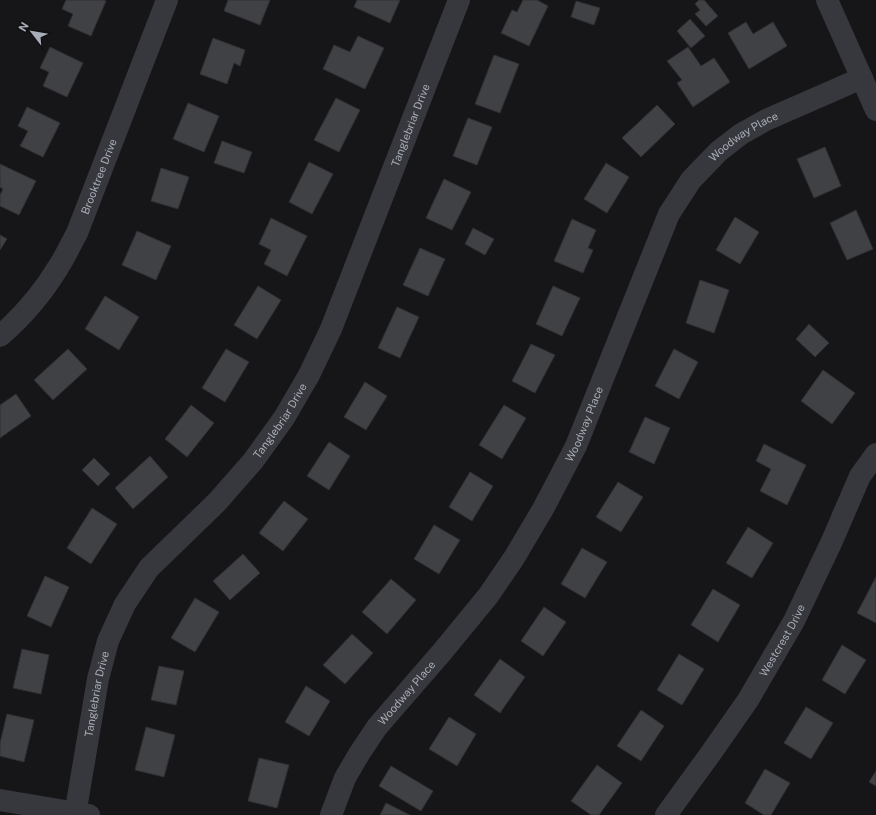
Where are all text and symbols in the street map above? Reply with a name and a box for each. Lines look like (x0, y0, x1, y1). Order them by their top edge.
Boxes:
north arrow (12, 12, 52, 52)
text: N (16, 20, 31, 34)
street label: Tanglebriar Drive (389, 82, 432, 168)
street label: Woodway Place (707, 110, 780, 164)
street label: Brooktree Drive (79, 137, 119, 216)
street label: Tanglebriar Drive (251, 381, 309, 461)
street label: Woodway Place (563, 385, 605, 464)
street label: Westcrest Drive (757, 602, 807, 679)
street label: Tanglebriar Drive (82, 650, 111, 738)
street label: Woodway Place (376, 658, 438, 727)

